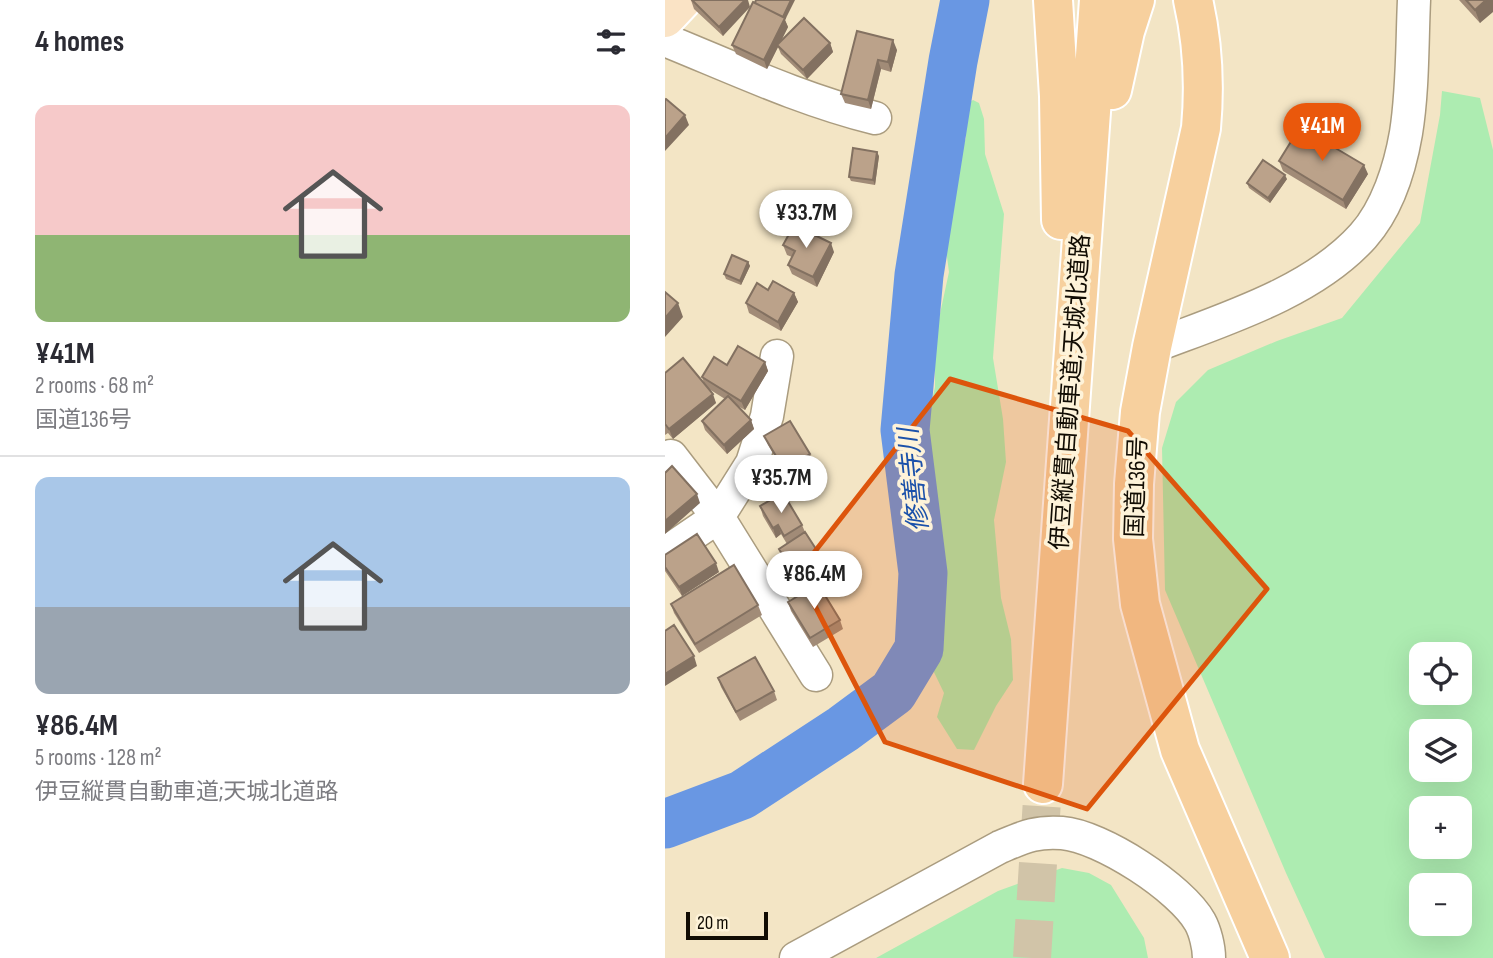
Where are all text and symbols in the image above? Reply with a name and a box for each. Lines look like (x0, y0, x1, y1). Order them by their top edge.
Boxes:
icon: filters (592, 23, 630, 61)
text: 4 homes (35, 24, 124, 60)
pin: ¥41M (1281, 104, 1363, 163)
text: ¥41M (1299, 112, 1345, 140)
icon: home (270, 151, 396, 277)
pin: ¥33.7M (749, 190, 863, 250)
text: ¥33.7M (775, 199, 837, 227)
street label: 伊豆縦貫自動車道;天城北道路 (1045, 233, 1096, 551)
text: ¥41M (35, 336, 95, 372)
text: 2 rooms · 68 m² (35, 372, 154, 400)
text: 国道136号 (35, 406, 132, 434)
water label: 修善寺川 (893, 424, 935, 533)
street label: 国道136号 (1120, 436, 1153, 538)
pin: ¥35.7M (724, 456, 838, 515)
text: ¥35.7M (750, 464, 812, 492)
icon: home (270, 523, 396, 649)
pin: ¥86.4M (757, 552, 871, 611)
text: ¥86.4M (782, 560, 846, 588)
map controls (1409, 642, 1472, 936)
button: locate (1409, 642, 1472, 705)
text: ¥86.4M (35, 708, 118, 744)
button: layers (1409, 719, 1472, 782)
text: 5 rooms · 128 m² (35, 744, 162, 772)
text: 伊豆縦貫自動車道;天城北道路 (35, 778, 339, 806)
button: + (1409, 796, 1472, 859)
button: − (1409, 873, 1472, 936)
scale bar (686, 909, 768, 941)
text: 20 m (697, 912, 729, 935)

